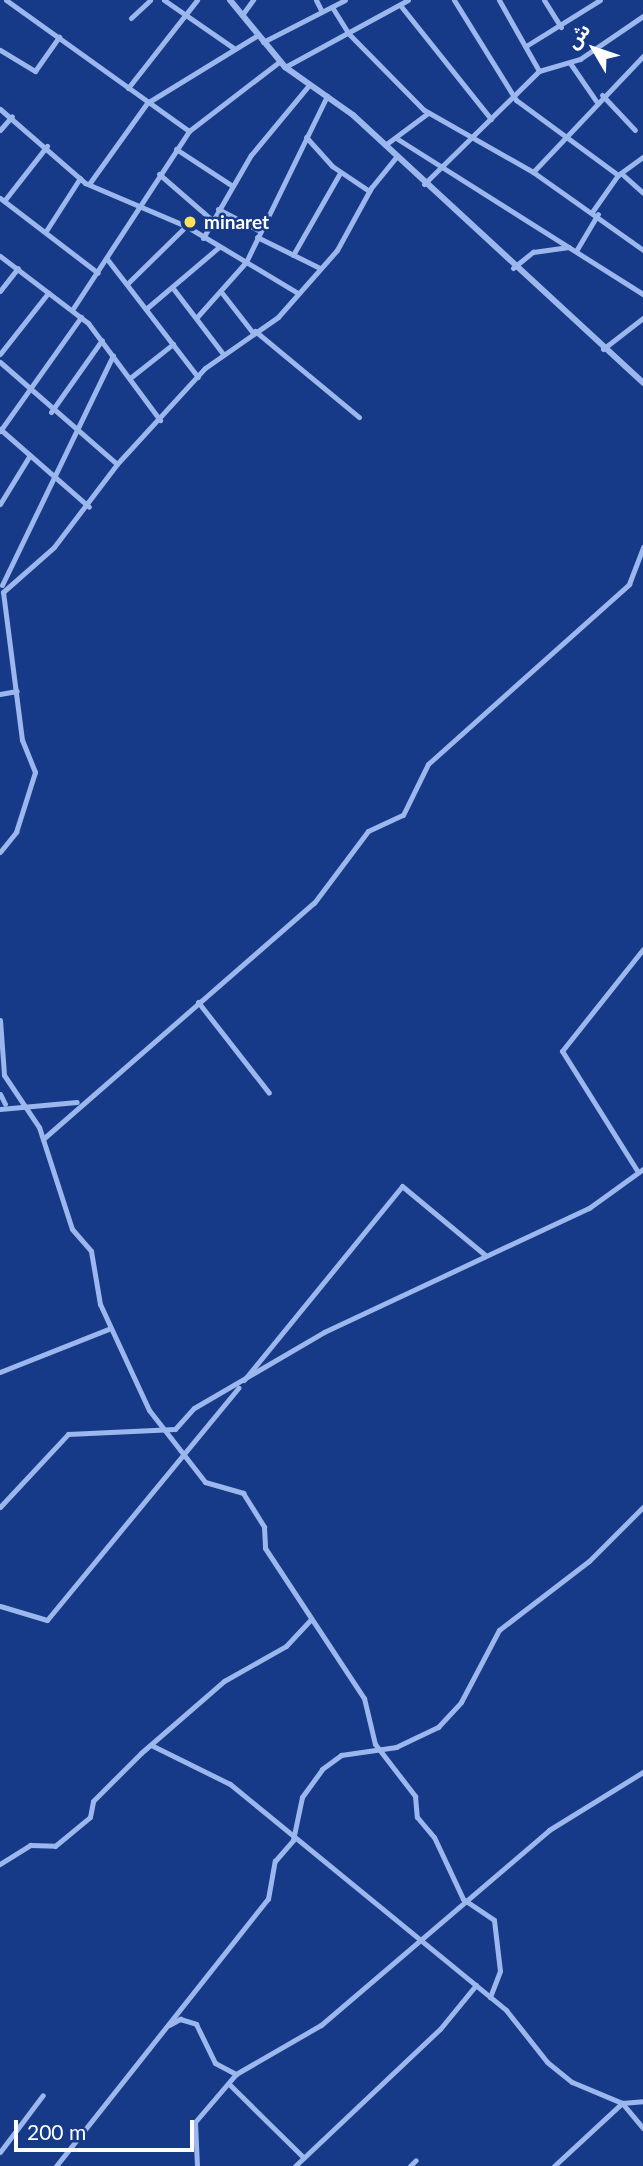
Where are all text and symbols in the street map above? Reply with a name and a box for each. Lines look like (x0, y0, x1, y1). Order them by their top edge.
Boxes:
north arrow (559, 14, 629, 84)
text: ش (560, 18, 594, 53)
place label: minaret (204, 211, 269, 233)
marker: minaret (182, 214, 198, 230)
scale bar (18, 2106, 198, 2150)
text: 200 m (27, 2119, 86, 2144)

